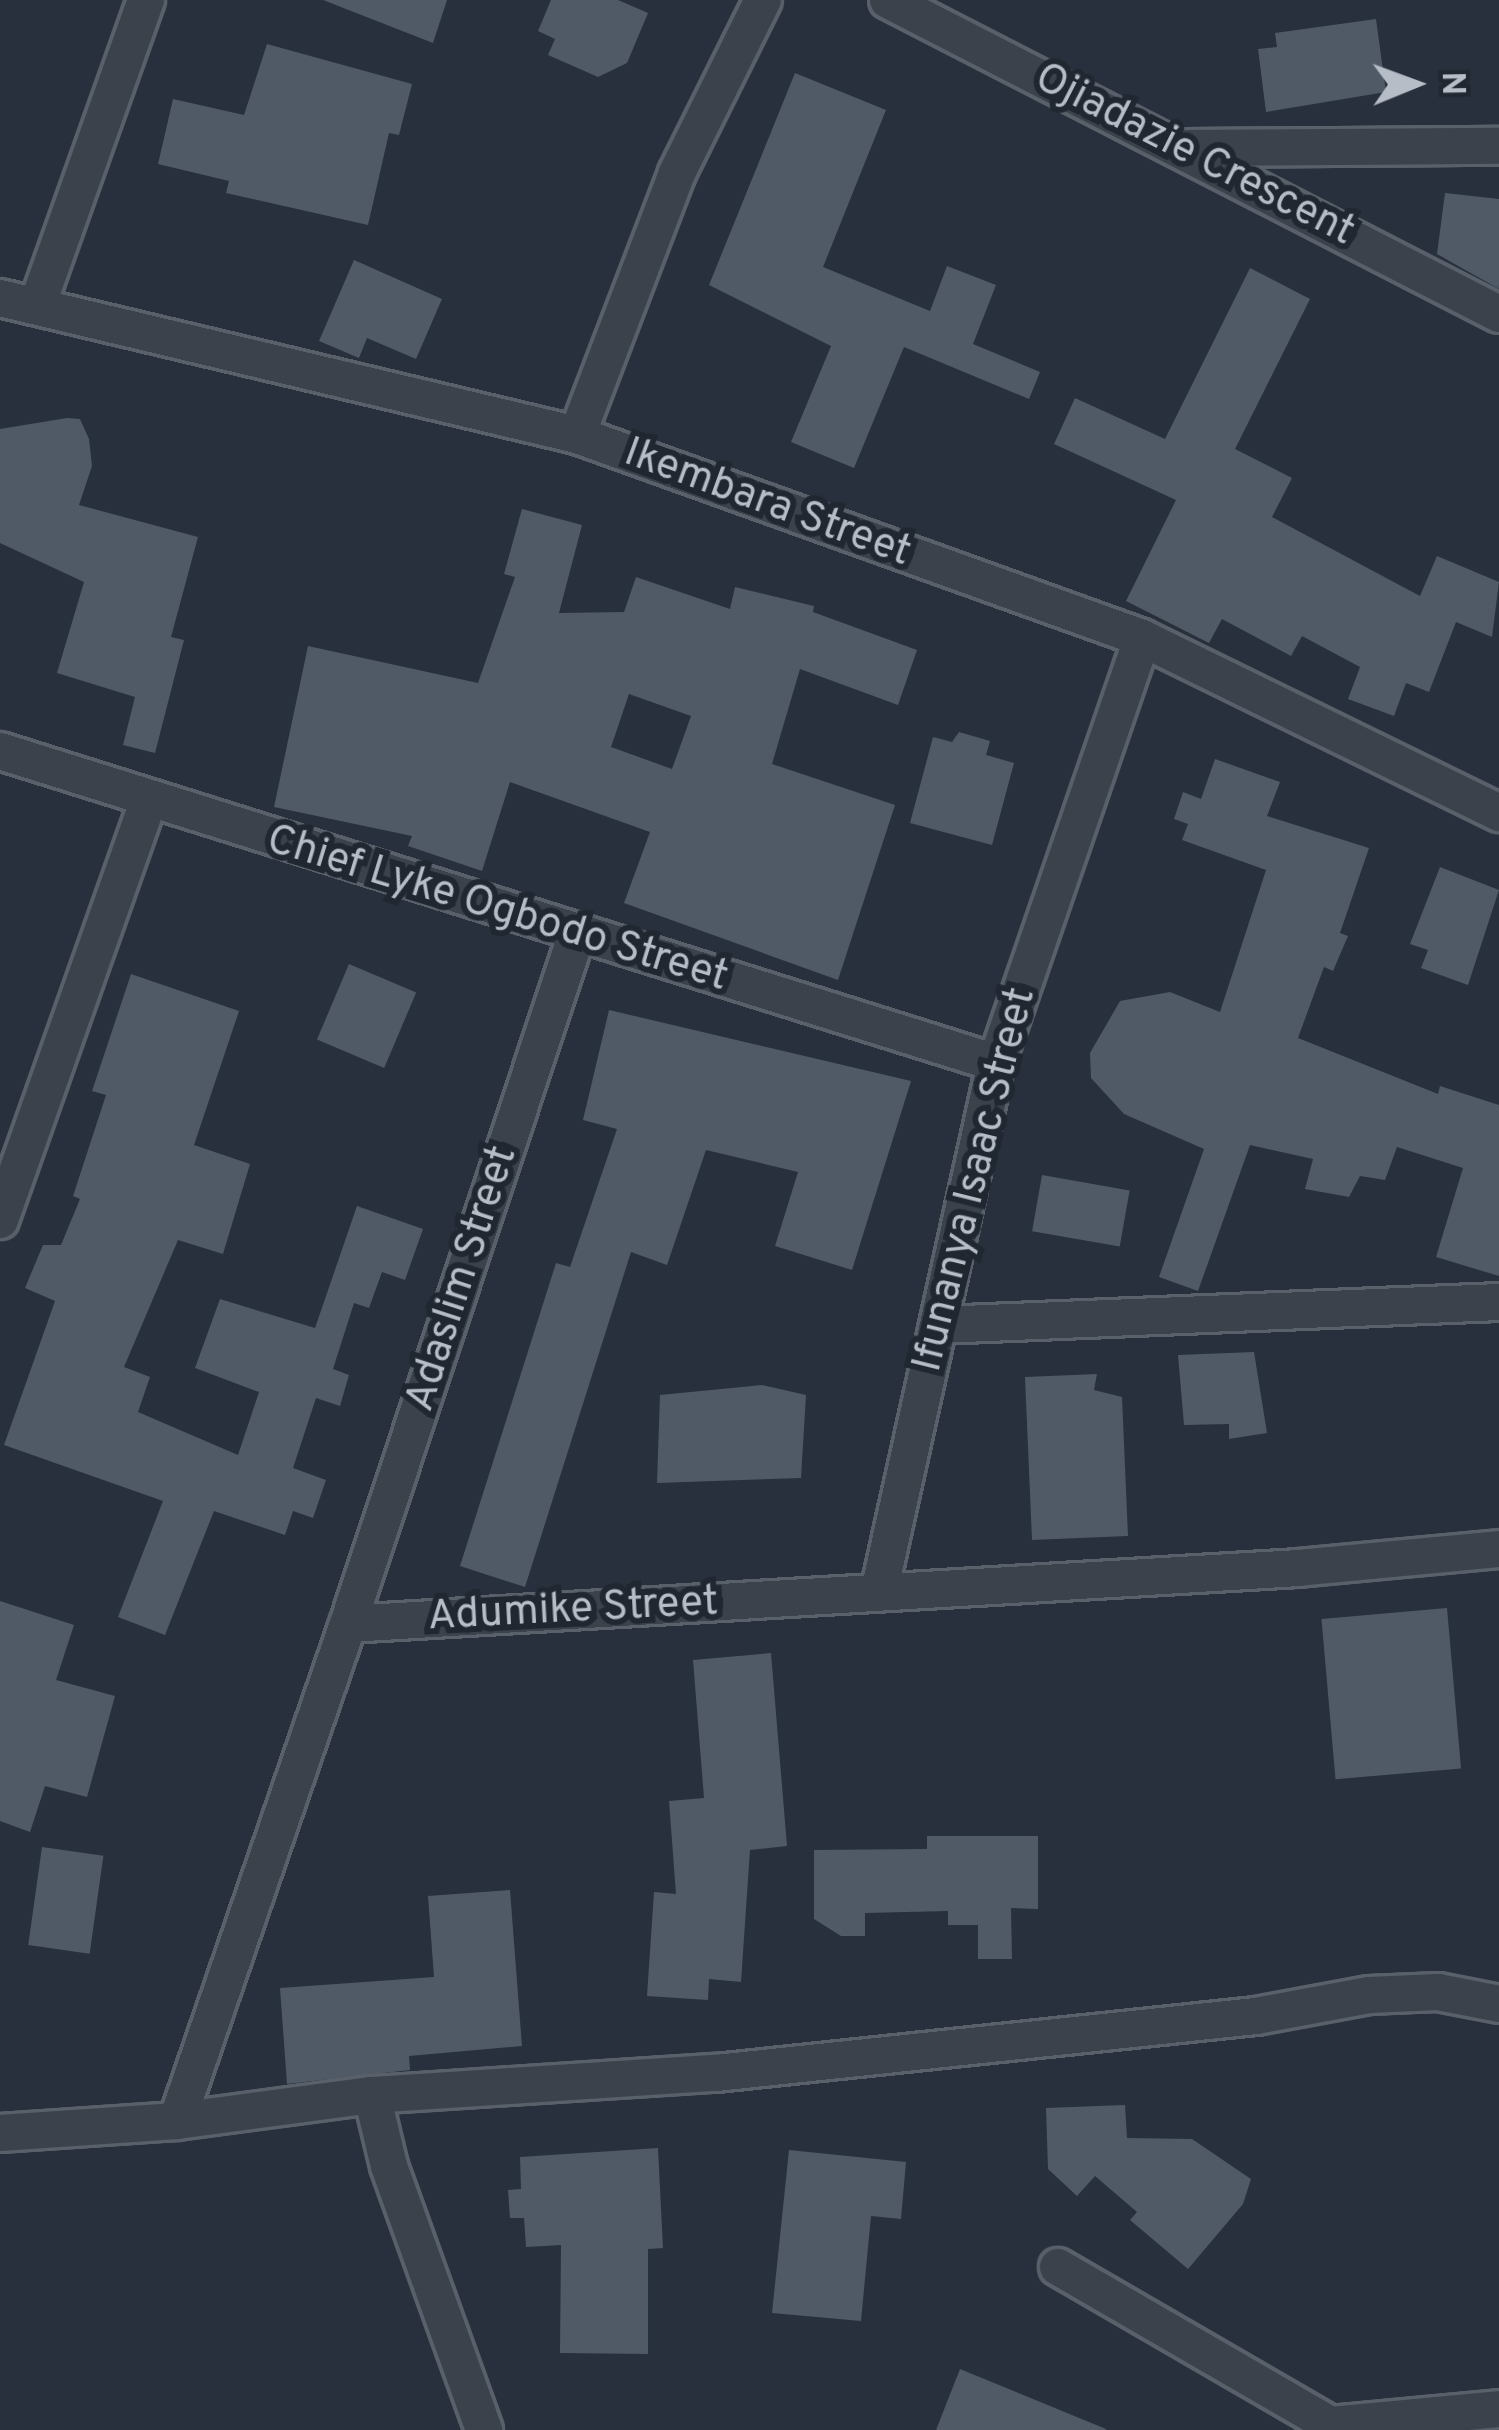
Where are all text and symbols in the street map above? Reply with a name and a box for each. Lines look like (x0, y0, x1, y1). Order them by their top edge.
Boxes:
north arrow (1355, 24, 1475, 144)
street label: Ojiadazie Crescent (1026, 54, 1362, 258)
text: N (1430, 71, 1472, 96)
street label: Ikembara Street (617, 429, 917, 579)
street label: Chief Lyke Ogbodo Street (260, 816, 734, 1004)
street label: Ifunanya Isaac Street (904, 983, 1048, 1377)
street label: Adaslim Street (396, 1140, 530, 1418)
street label: Adumike Street (426, 1578, 720, 1644)

